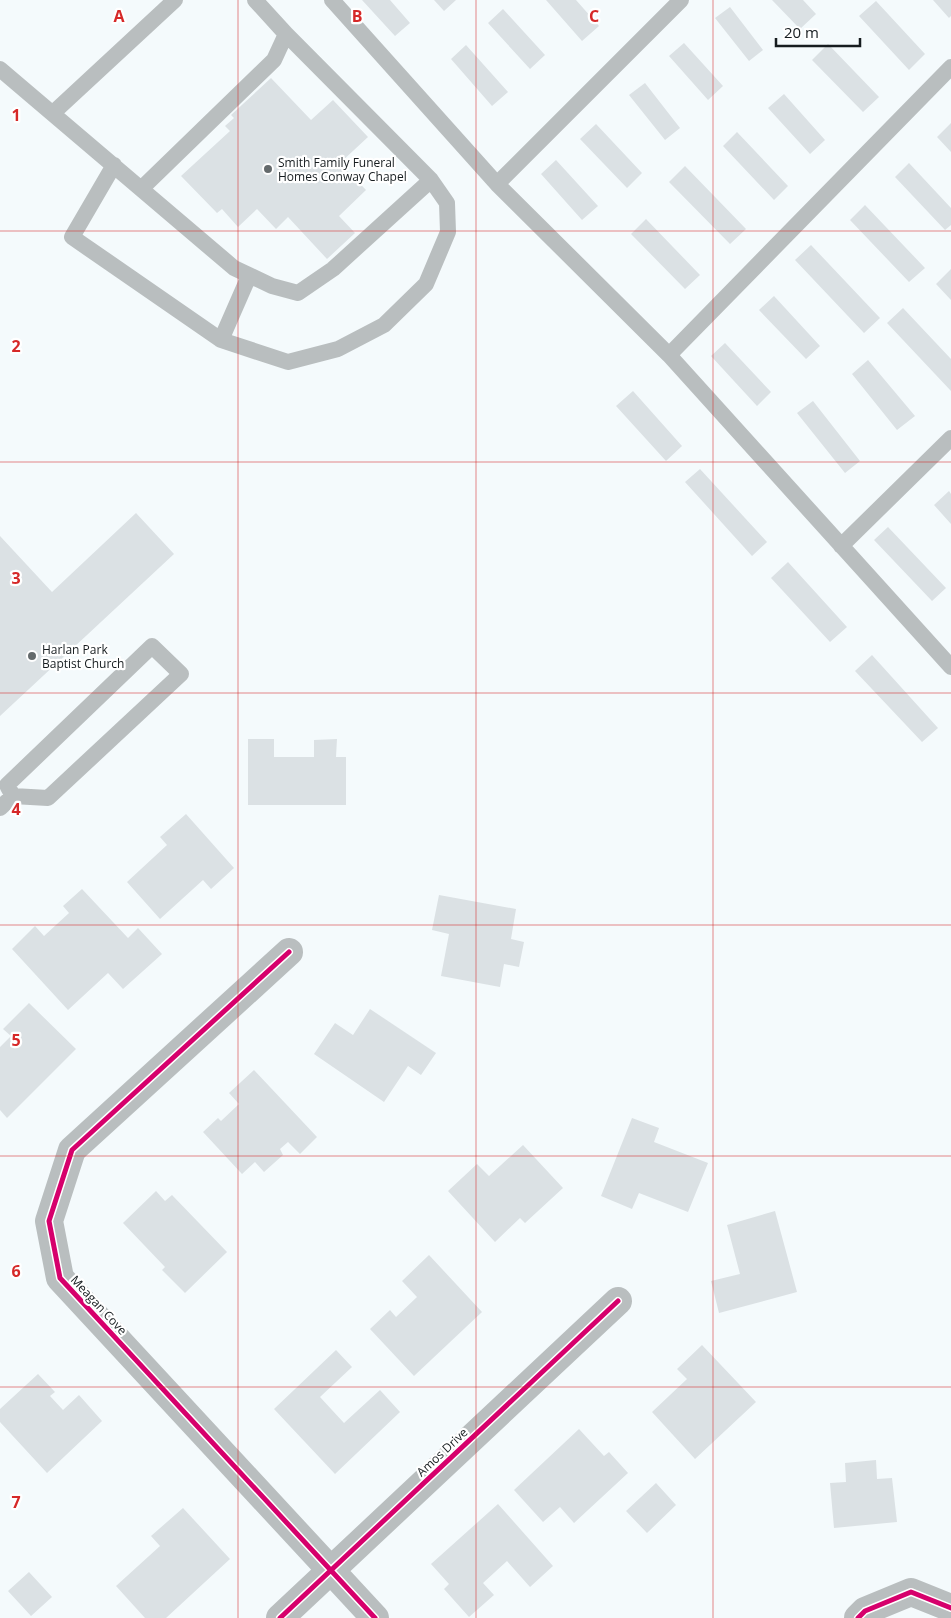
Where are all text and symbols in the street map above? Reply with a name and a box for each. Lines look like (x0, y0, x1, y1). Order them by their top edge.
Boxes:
text: A (113, 5, 125, 27)
text: B (352, 5, 362, 27)
text: C (589, 5, 599, 27)
scale bar (776, 15, 860, 47)
text: 20 m (784, 22, 819, 42)
text: 1 (11, 104, 21, 126)
place label: Smith Family Funeral Homes Conway Chapel (278, 154, 407, 185)
marker: Smith Family Funeral Homes Conway Chapel (262, 163, 274, 175)
text: 2 (11, 335, 21, 357)
text: 3 (11, 567, 21, 589)
place label: Harlan Park Baptist Church (42, 641, 124, 672)
marker: Harlan Park Baptist Church (26, 650, 38, 662)
text: 4 (11, 798, 21, 820)
text: 5 (11, 1029, 21, 1051)
text: 6 (11, 1260, 21, 1282)
street label: Meagan Cove (67, 1272, 131, 1339)
street label: Amos Drive (413, 1424, 471, 1480)
text: 7 (11, 1491, 21, 1513)

